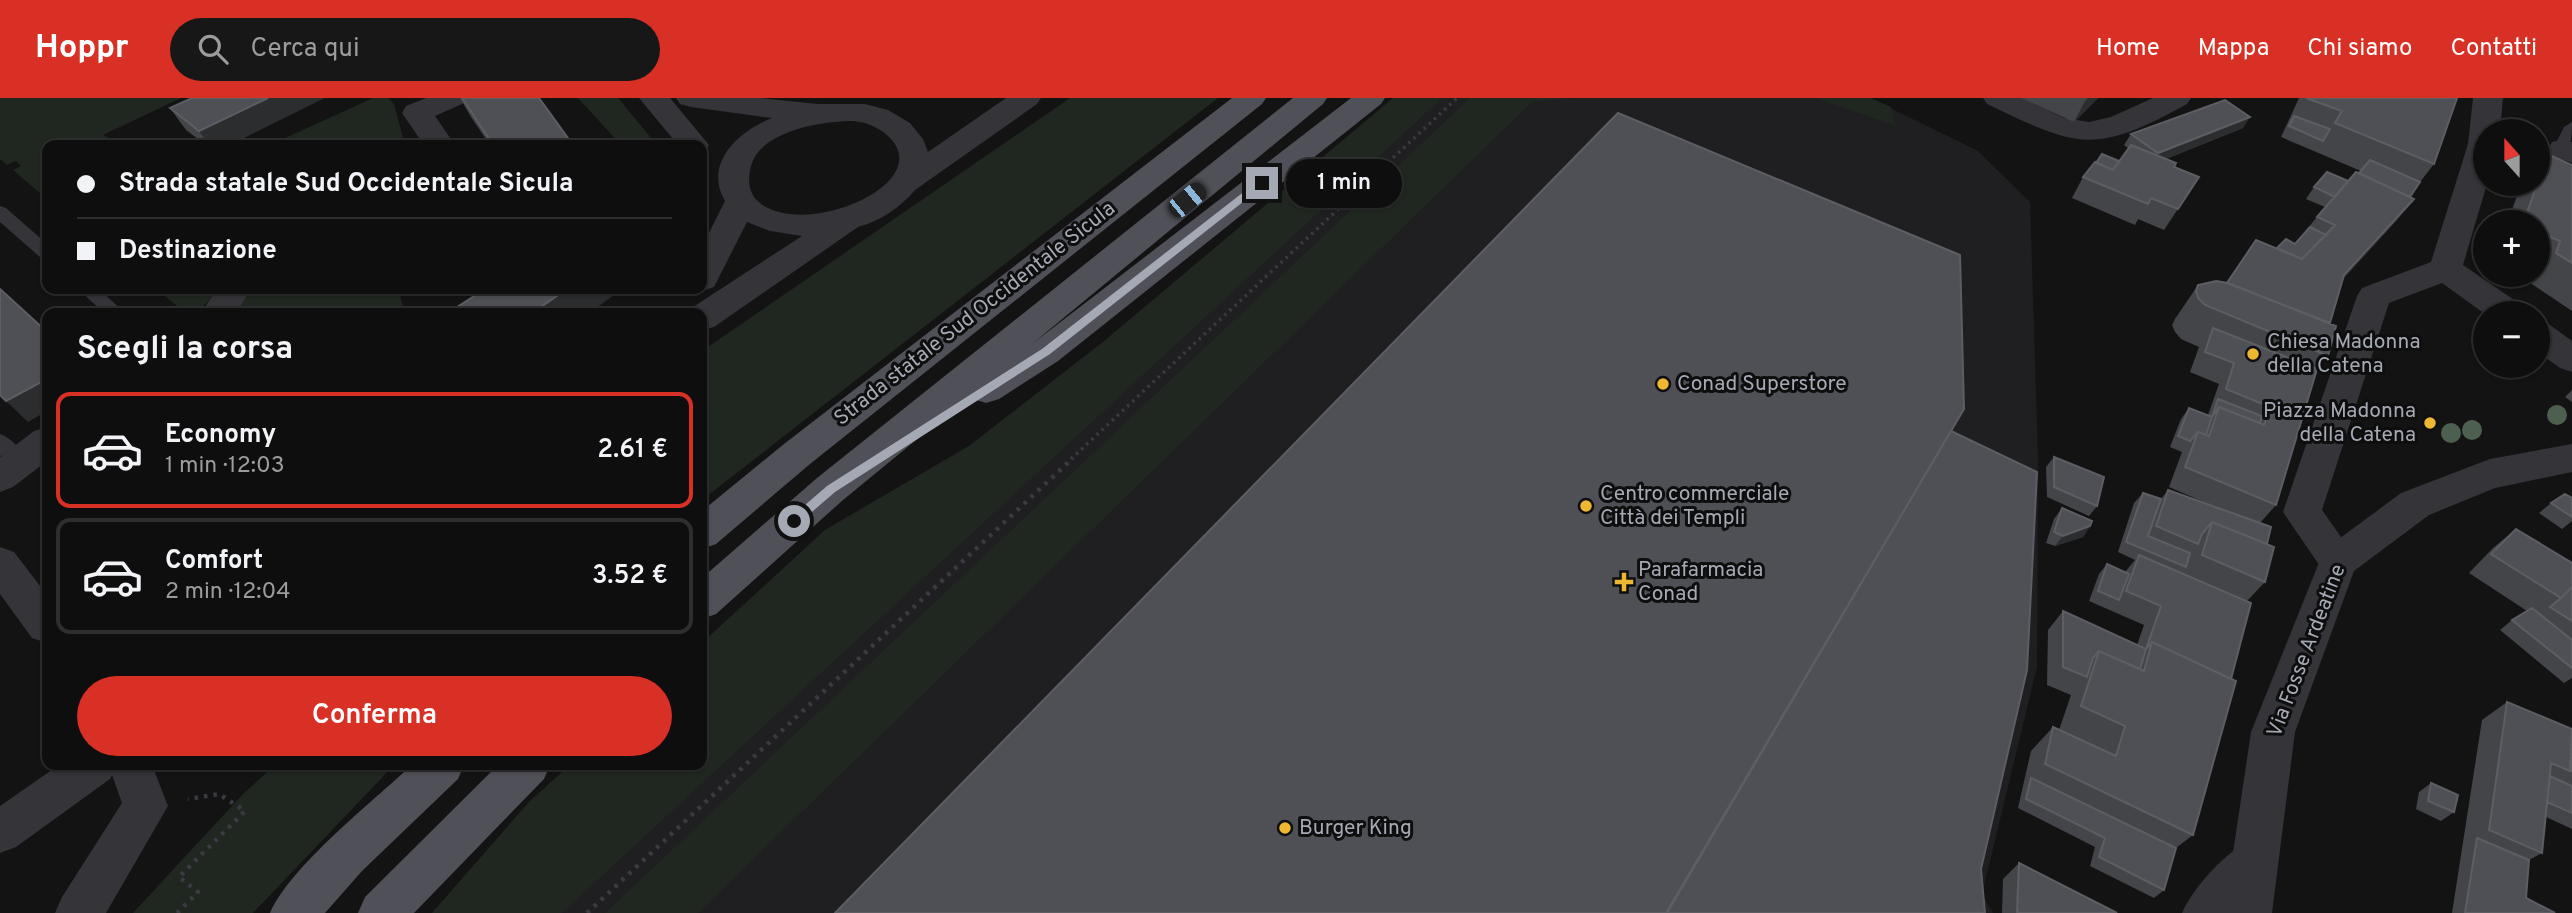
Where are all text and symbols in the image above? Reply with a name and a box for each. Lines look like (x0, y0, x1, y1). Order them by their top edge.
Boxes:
search box (170, 18, 660, 81)
text: Hoppr (35, 28, 128, 70)
icon: search (194, 30, 232, 68)
text: Cerca qui (250, 33, 360, 66)
text: Home (2096, 34, 2160, 64)
text: Mappa (2198, 34, 2269, 64)
text: Chi siamo (2307, 34, 2412, 64)
text: Contatti (2450, 34, 2537, 64)
north arrow (2473, 119, 2550, 196)
map controls (2473, 119, 2550, 378)
callout: 1 min (1286, 158, 1402, 208)
route end (1246, 167, 1278, 199)
text: Strada statale Sud Occidentale Sicula (119, 168, 573, 201)
text: 1 min (1317, 169, 1371, 198)
car (1165, 179, 1210, 221)
street label: Strada statale Sud Occidentale Sicula (829, 196, 1121, 432)
button: + (2473, 210, 2550, 287)
text: Destinazione (119, 235, 277, 268)
button: − (2473, 301, 2550, 378)
place label: Chiesa Madonna della Catena (2267, 329, 2421, 380)
text: Scegli la corsa (77, 330, 293, 370)
marker: Chiesa Madonna della Catena (2245, 346, 2261, 362)
place label: Conad Superstore (1677, 371, 1846, 398)
marker: Conad Superstore (1655, 376, 1671, 392)
place label: Piazza Madonna della Catena (2263, 398, 2416, 449)
marker: Piazza Madonna della Catena (2422, 415, 2438, 431)
icon: car (81, 419, 144, 482)
text: Economy (165, 419, 276, 452)
text: 2.61 € (597, 434, 668, 467)
text: 1 min · 12:03 (165, 452, 285, 481)
place label: Centro commerciale Città dei Templi (1600, 481, 1789, 532)
marker: Centro commerciale Città dei Templi (1578, 498, 1594, 514)
route start (778, 505, 810, 537)
icon: car (81, 545, 144, 608)
text: Comfort (165, 545, 263, 578)
place label: Parafarmacia Conad (1638, 557, 1763, 608)
text: 3.52 € (592, 560, 668, 593)
street label: Via Fosse Ardeatine (2262, 561, 2352, 741)
marker: Parafarmacia Conad (1616, 574, 1632, 590)
text: 2 min · 12:04 (165, 578, 290, 607)
button: Conferma (77, 676, 672, 756)
place label: Burger King (1299, 815, 1412, 842)
marker: Burger King (1277, 820, 1293, 836)

